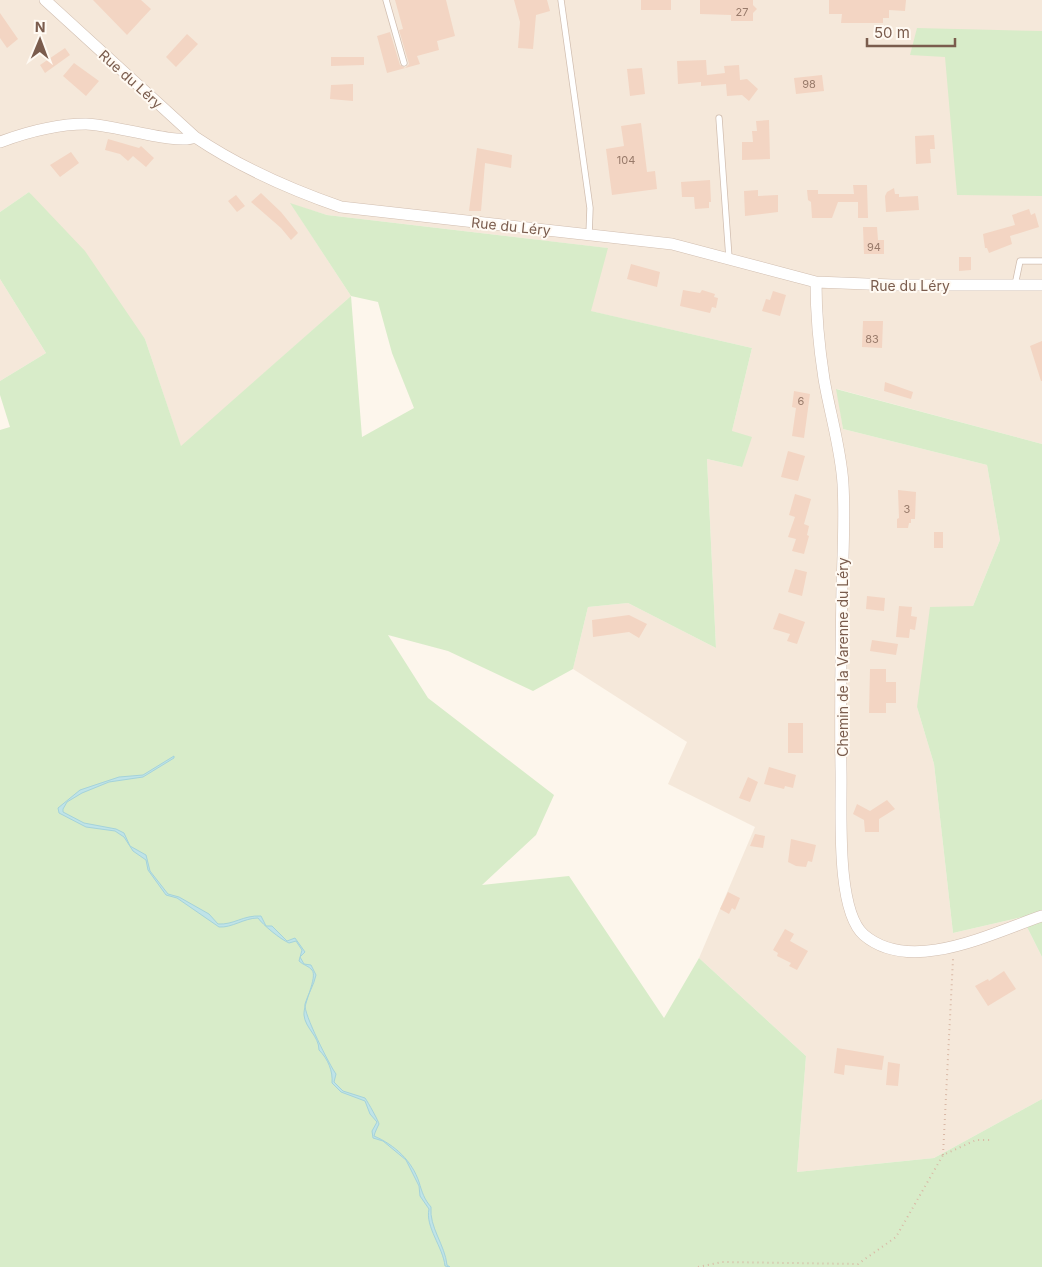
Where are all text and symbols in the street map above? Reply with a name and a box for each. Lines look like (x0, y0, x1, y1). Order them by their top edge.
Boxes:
house number: 27 (736, 5, 748, 19)
north arrow (15, 15, 65, 65)
scale bar (867, 15, 954, 47)
text: N (35, 18, 46, 35)
text: 50 m (874, 23, 910, 42)
street label: Rue du Léry (96, 46, 166, 112)
house number: 98 (802, 77, 816, 91)
house number: 104 (617, 153, 635, 167)
street label: Rue du Léry (471, 213, 552, 239)
house number: 94 (867, 240, 881, 254)
street label: Rue du Léry (870, 277, 950, 294)
house number: 83 (865, 332, 879, 346)
house number: 6 (798, 394, 805, 408)
house number: 3 (904, 502, 911, 516)
street label: Chemin de la Varenne du Léry (834, 557, 851, 757)

